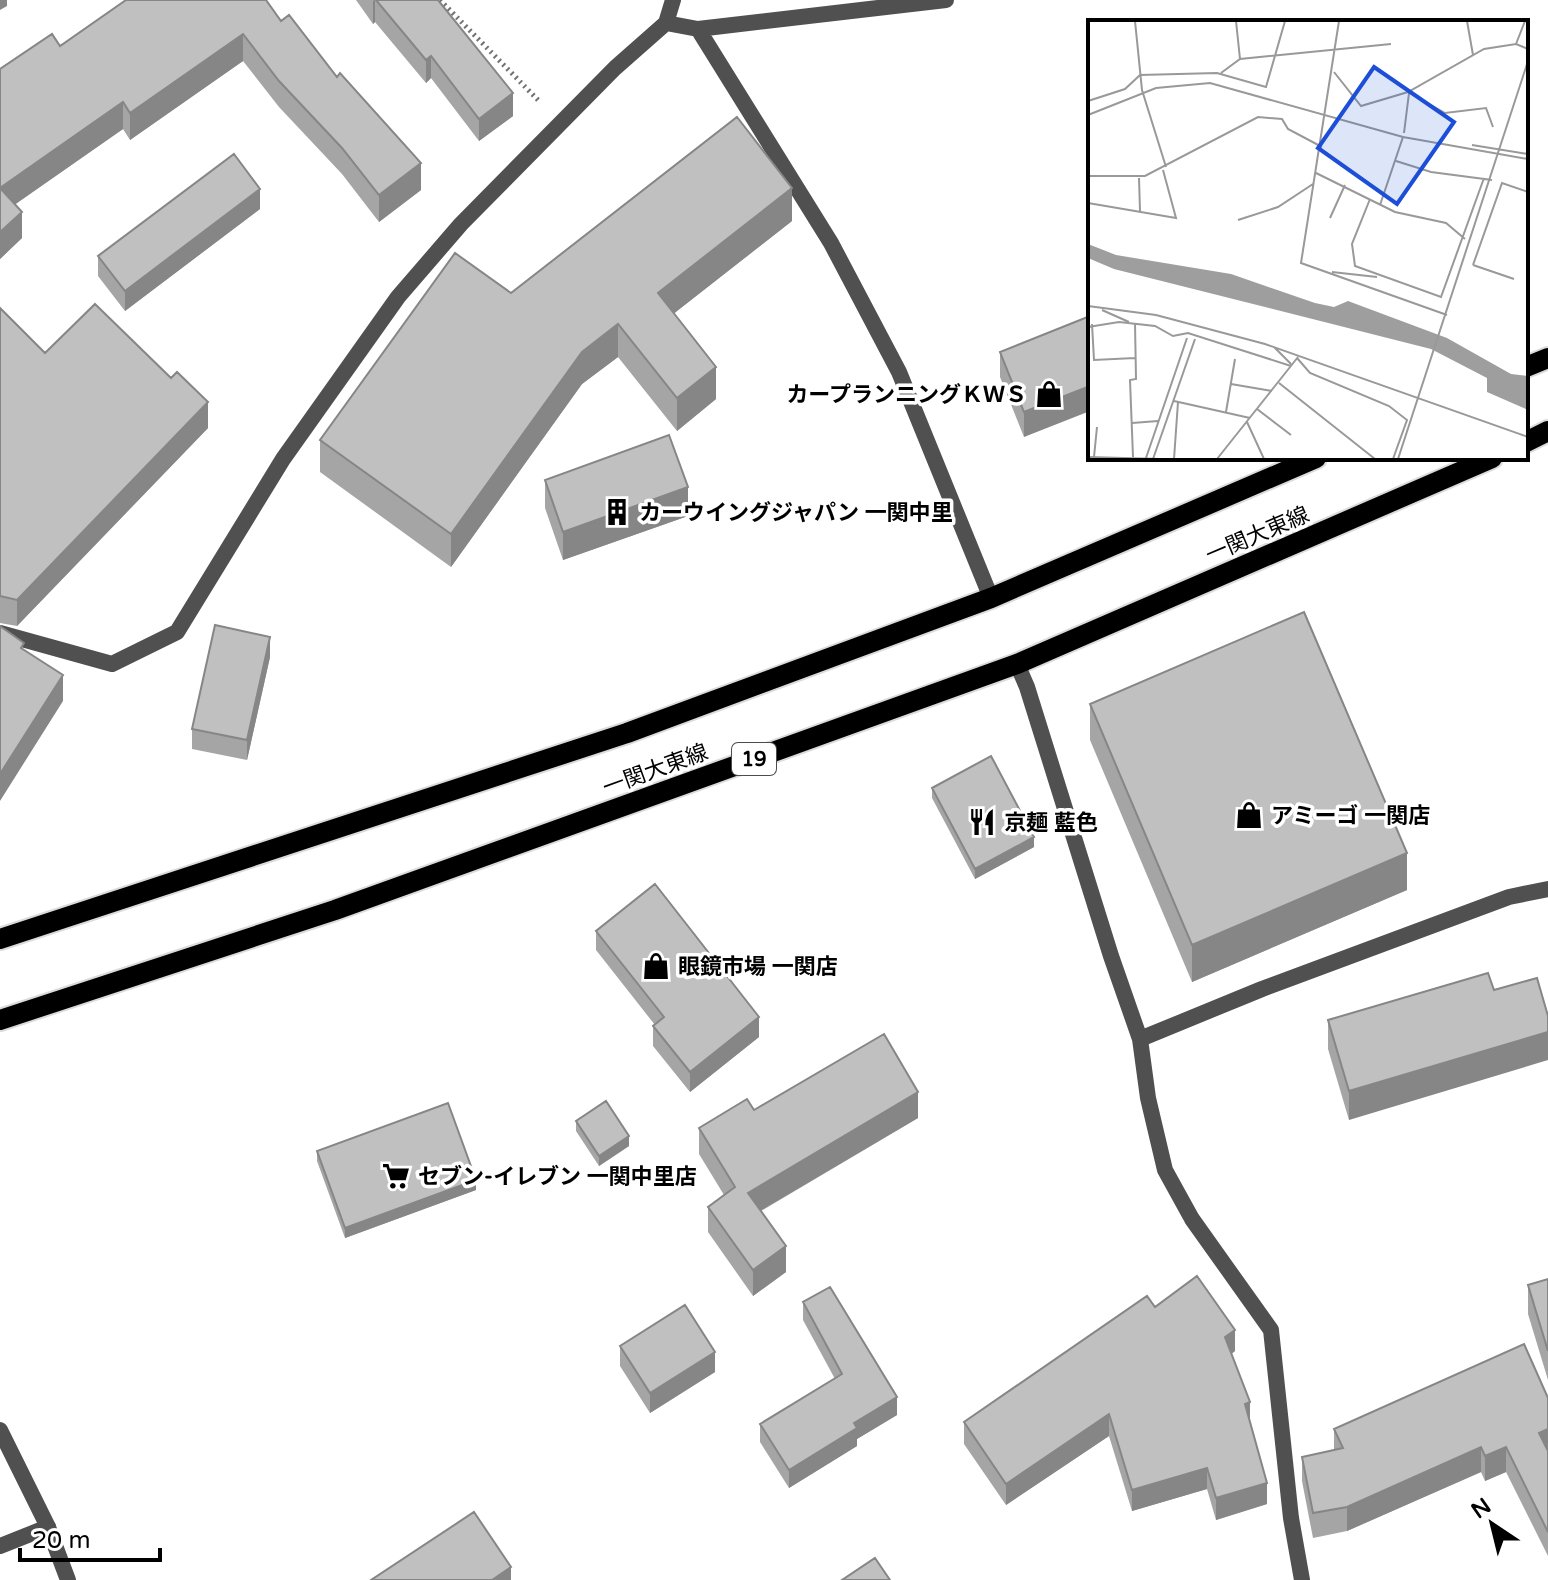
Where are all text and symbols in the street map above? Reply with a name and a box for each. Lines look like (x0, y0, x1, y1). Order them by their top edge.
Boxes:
inset map (1088, 20, 1528, 460)
shop icon: カープランニングＫＷＳ (1034, 379, 1064, 409)
place label: カープランニングＫＷＳ (786, 382, 1027, 408)
building icon: カーウイングジャパン 一関中里 (602, 497, 632, 527)
place label: カーウイングジャパン 一関中里 (639, 500, 953, 526)
street label: 一関大東線 (1202, 501, 1313, 568)
street label: 一関大東線 (599, 739, 711, 801)
road number: 19 (732, 743, 776, 775)
shop icon: アミーゴ 一関店 (1234, 800, 1264, 830)
place label: アミーゴ 一関店 (1271, 803, 1430, 829)
restaurant icon: 京麺 藍色 (967, 807, 997, 837)
place label: 京麺 藍色 (1004, 810, 1098, 836)
shop icon: 眼鏡市場 一関店 (641, 951, 671, 981)
place label: 眼鏡市場 一関店 (678, 954, 838, 980)
supermarket icon: セブン-イレブン 一関中里店 (381, 1161, 411, 1191)
place label: セブン-イレブン 一関中里店 (418, 1164, 697, 1190)
north arrow (1452, 1484, 1532, 1564)
text: N (1466, 1493, 1496, 1524)
scale bar (20, 1512, 160, 1562)
text: 20 m (32, 1526, 90, 1555)

